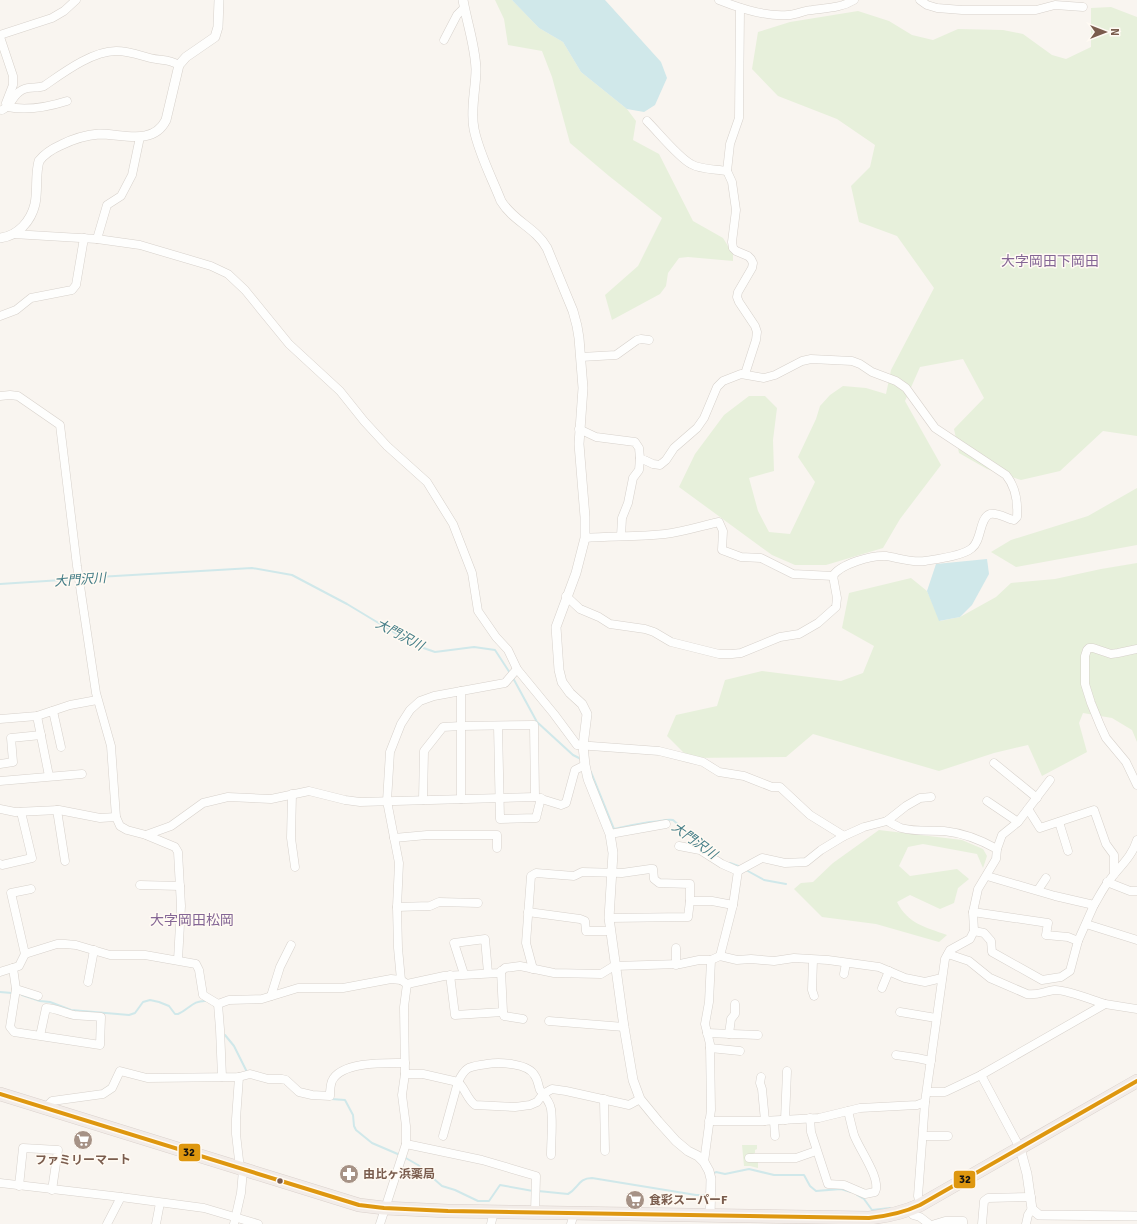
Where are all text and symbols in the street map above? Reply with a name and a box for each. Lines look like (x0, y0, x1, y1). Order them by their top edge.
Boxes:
north arrow (1085, 12, 1125, 52)
text: N (1108, 28, 1121, 36)
district label: 大字岡田下岡田 (1001, 253, 1099, 270)
water label: 大門沢川 (54, 570, 109, 590)
water label: 大門沢川 (373, 616, 428, 655)
water label: 大門沢川 (669, 819, 722, 864)
district label: 大字岡田松岡 (150, 912, 234, 929)
supermarket icon: ファミリーマート (72, 1129, 94, 1151)
line badge: 32 (178, 1143, 201, 1162)
text: 32 (183, 1146, 195, 1159)
place label: ファミリーマート (35, 1153, 131, 1168)
pharmacy icon: 由比ヶ浜薬局 (338, 1163, 360, 1185)
place label: 由比ヶ浜薬局 (363, 1167, 435, 1182)
line badge: 32 (953, 1170, 976, 1189)
text: 32 (959, 1173, 971, 1186)
unlabelled marker (275, 1176, 285, 1186)
supermarket icon: 食彩スーパーF (624, 1189, 646, 1211)
place label: 食彩スーパーF (649, 1193, 728, 1208)

